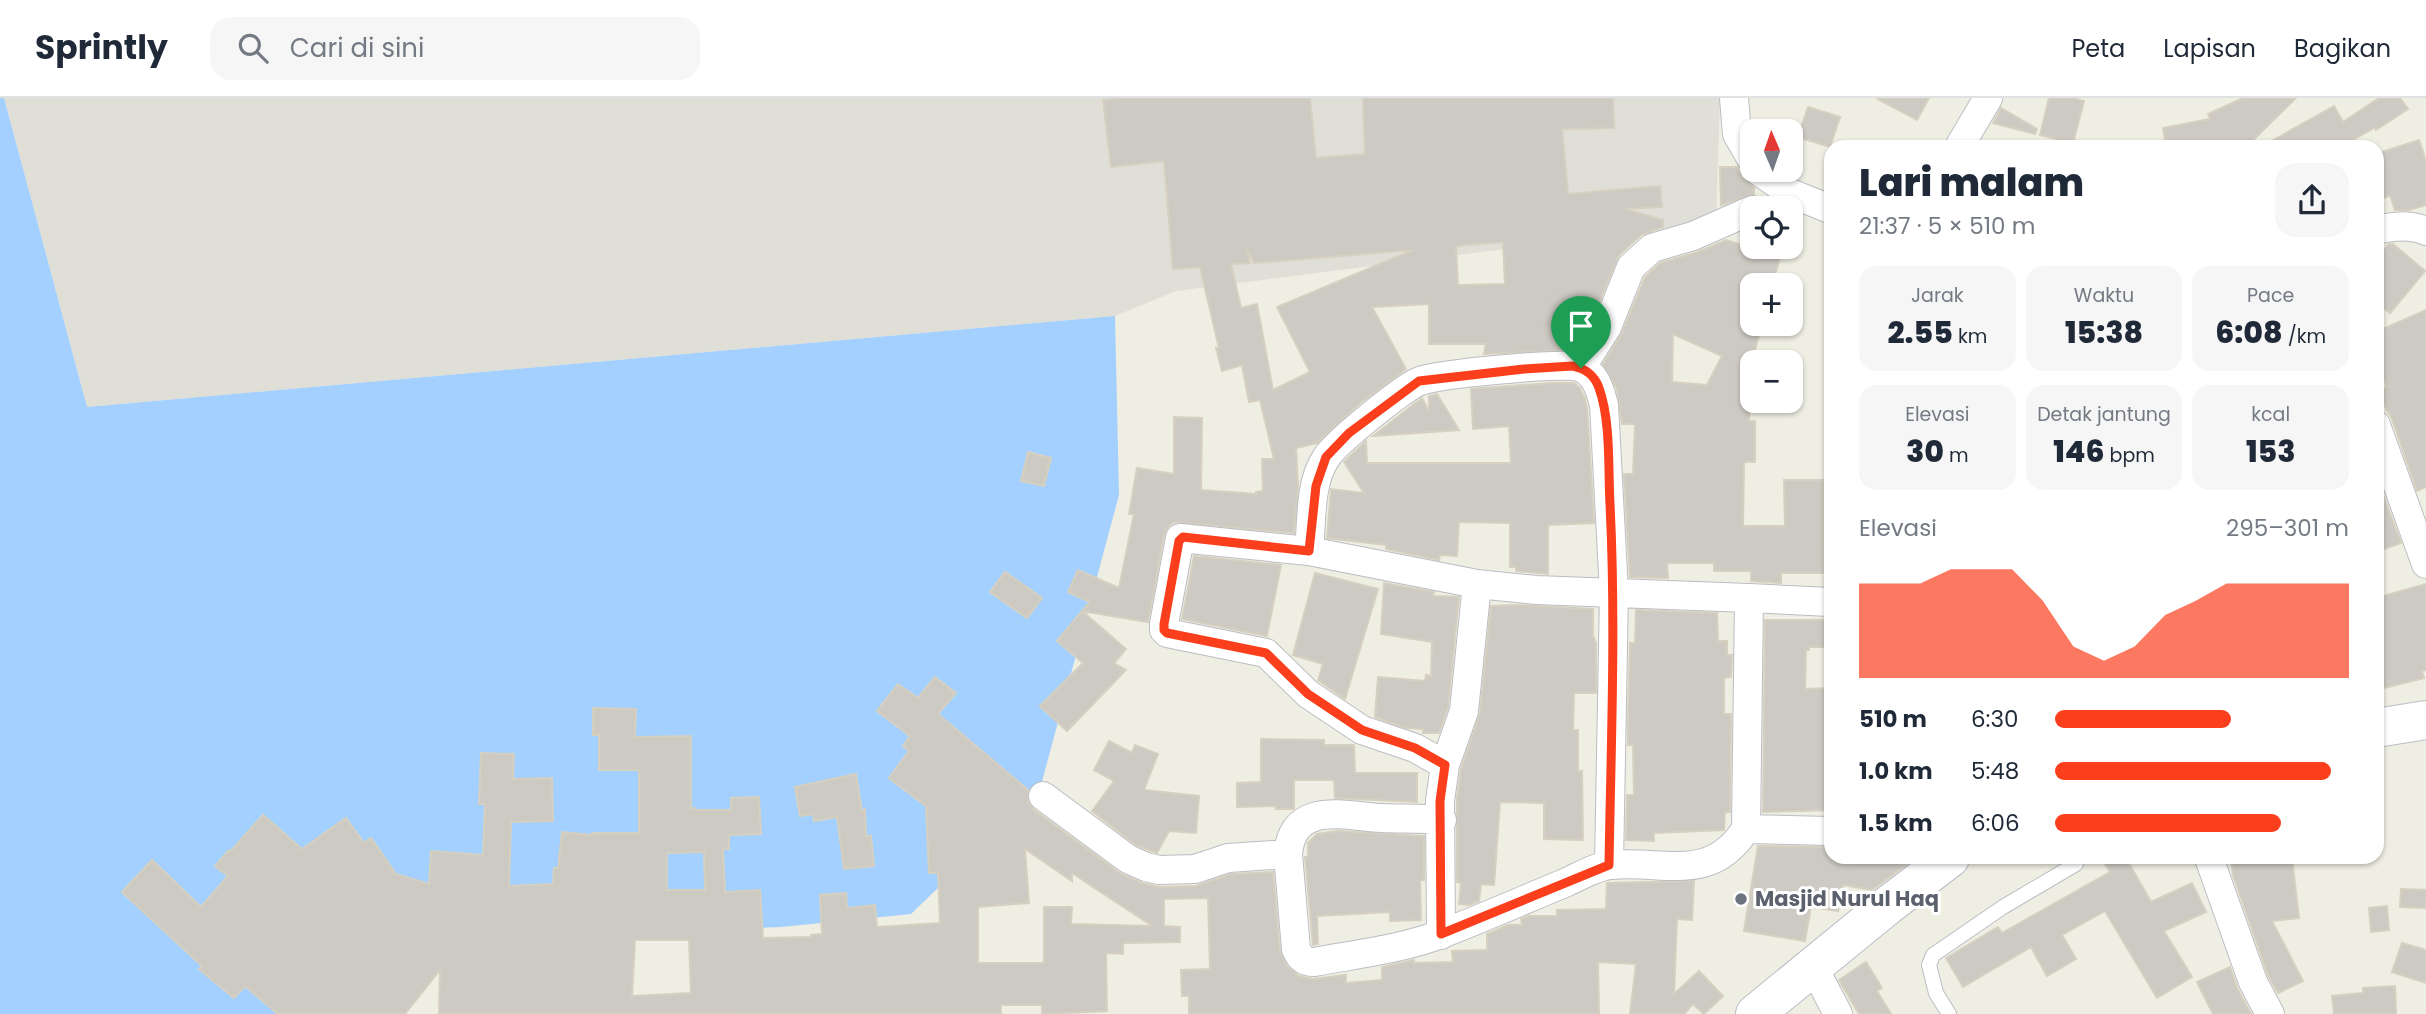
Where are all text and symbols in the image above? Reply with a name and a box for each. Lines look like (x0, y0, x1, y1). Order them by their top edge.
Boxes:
search box (210, 17, 700, 80)
text: Sprintly (35, 24, 168, 71)
icon: search (234, 29, 272, 67)
text: Cari di sini (290, 30, 424, 66)
text: Peta (2071, 32, 2125, 65)
text: Lapisan (2163, 32, 2256, 65)
text: Bagikan (2294, 32, 2391, 65)
north arrow (1740, 119, 1802, 182)
map controls (1740, 119, 1803, 413)
text: Lari malam (1859, 156, 2084, 209)
button: share (2275, 163, 2349, 237)
button: locate (1740, 196, 1803, 259)
text: 21:37 · 5 × 510 m (1859, 210, 2035, 242)
button: + (1740, 273, 1803, 336)
text: Jarak (1911, 282, 1964, 309)
text: Waktu (2074, 282, 2134, 309)
text: Pace (2247, 282, 2294, 309)
pin (1551, 296, 1611, 368)
icon: arrive (1562, 307, 1600, 345)
text: 2.55 (1887, 311, 1953, 354)
text: 15:38 (2065, 311, 2143, 354)
text: 6:08 (2215, 311, 2283, 354)
text: km (1953, 323, 1987, 350)
text: /km (2283, 323, 2326, 350)
button: − (1740, 350, 1803, 413)
text: Elevasi (1905, 401, 1969, 428)
text: Detak jantung (2037, 401, 2171, 428)
text: kcal (2251, 401, 2290, 428)
text: 30 (1906, 430, 1944, 473)
text: 146 (2053, 430, 2105, 473)
text: 153 (2246, 430, 2295, 473)
text: m (1944, 442, 1969, 469)
text: bpm (2105, 442, 2155, 469)
text: Elevasi (1859, 512, 1937, 544)
text: 295–301 m (2226, 512, 2349, 544)
text: 510 m (1859, 703, 1927, 735)
text: 6:30 (1971, 703, 2019, 735)
text: 1.0 km (1859, 755, 1933, 787)
text: 5:48 (1971, 755, 2019, 787)
text: 1.5 km (1859, 807, 1933, 839)
text: 6:06 (1971, 807, 2020, 839)
place label: Masjid Nurul Haq (1755, 884, 1939, 913)
marker: Masjid Nurul Haq (1733, 891, 1749, 907)

